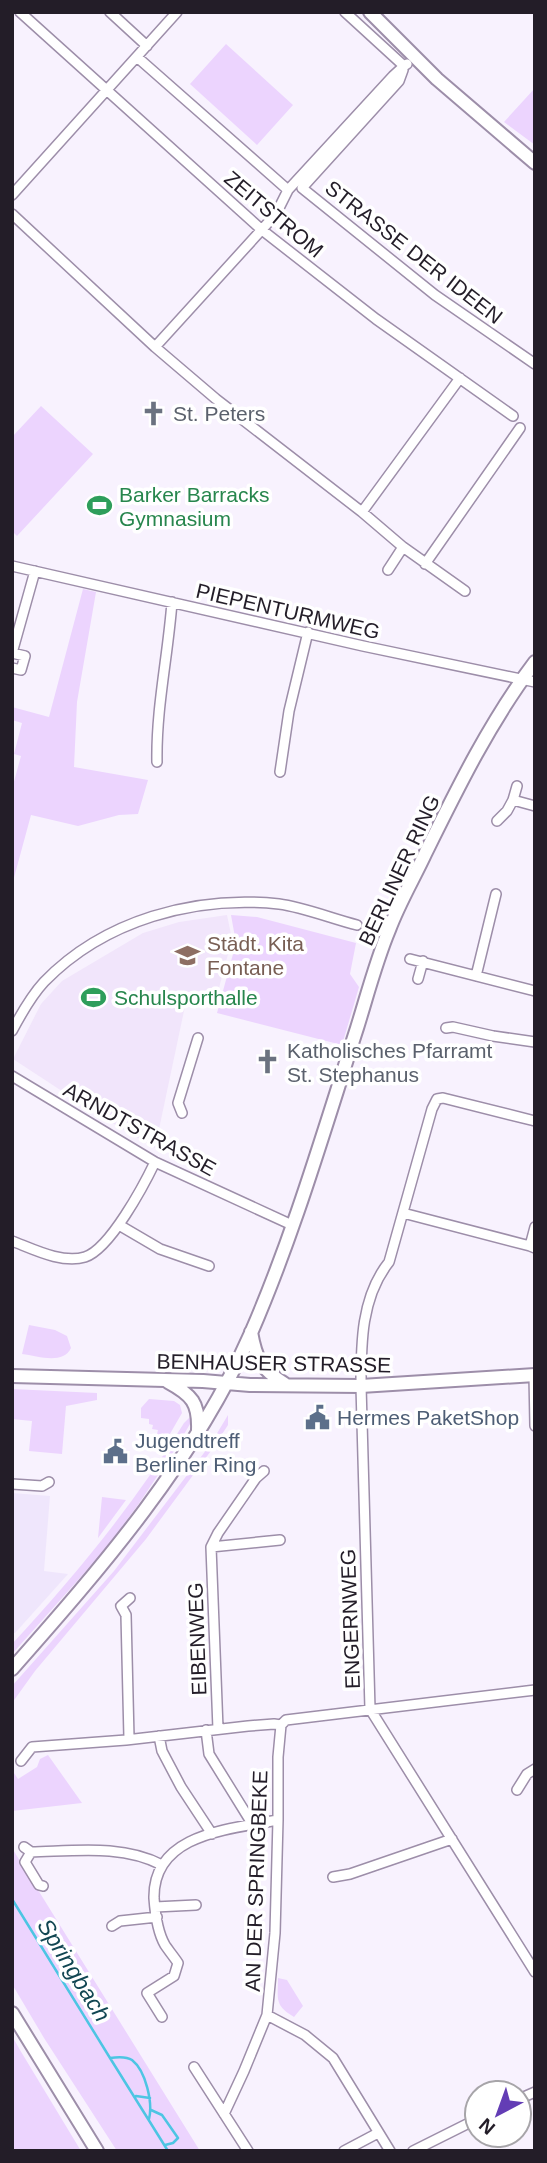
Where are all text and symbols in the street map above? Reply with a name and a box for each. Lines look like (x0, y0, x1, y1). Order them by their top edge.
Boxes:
street label: ZEITSTROM (220, 166, 328, 262)
street label: STRASSE DER IDEEN (321, 176, 507, 328)
church icon: St. Peters (139, 399, 167, 427)
place label: St. Peters (173, 402, 265, 425)
place label: Barker Barracks Gymnasium (119, 483, 270, 530)
sports icon: Barker Barracks Gymnasium (85, 492, 113, 520)
street label: PIEPENTURMWEG (194, 579, 382, 643)
street label: BERLINER RING (354, 791, 444, 949)
place label: Städt. Kita Fontane (207, 932, 304, 979)
school or university icon: Städt. Kita Fontane (173, 941, 201, 969)
sports icon: Schulsporthalle (80, 983, 108, 1011)
place label: Schulsporthalle (114, 986, 258, 1009)
place label: Katholisches Pfarramt St. Stephanus (287, 1039, 493, 1086)
church icon: Katholisches Pfarramt St. Stephanus (253, 1048, 281, 1076)
street label: ARNDTSTRASSE (60, 1078, 220, 1180)
street label: BENHAUSER STRASSE (157, 1349, 391, 1377)
public building icon: Hermes PaketShop (303, 1403, 331, 1431)
place label: Hermes PaketShop (337, 1406, 519, 1429)
place label: Jugendtreff Berliner Ring (135, 1429, 256, 1476)
public building icon: Jugendtreff Berliner Ring (101, 1438, 129, 1466)
street label: ENGERNWEG (336, 1549, 364, 1689)
street label: EIBENWEG (184, 1582, 210, 1696)
street label: AN DER SPRINGBEKE (241, 1770, 271, 1992)
water label: Springbach (32, 1914, 116, 2026)
north arrow (463, 2079, 533, 2149)
text: N (475, 2114, 499, 2139)

